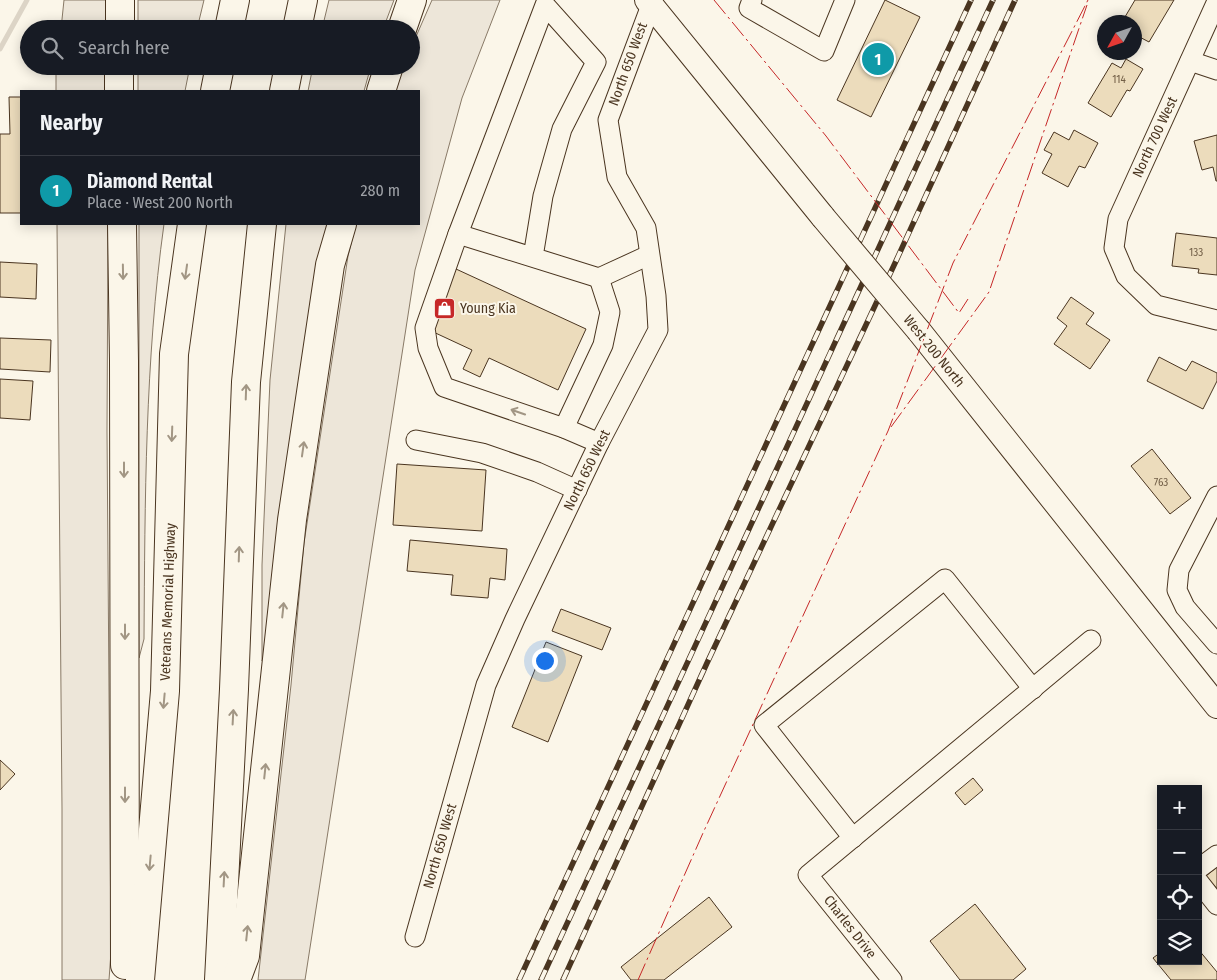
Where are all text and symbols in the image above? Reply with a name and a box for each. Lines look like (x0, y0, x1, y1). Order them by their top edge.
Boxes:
north arrow (1097, 15, 1142, 60)
street label: North 650 West (605, 19, 651, 108)
search box (20, 20, 420, 75)
icon: search (38, 34, 66, 62)
text: Search here (78, 36, 170, 59)
pin: 1 (862, 40, 894, 78)
house number: 114 (1112, 73, 1127, 86)
street label: North 700 West (1129, 94, 1181, 180)
text: Nearby (40, 110, 102, 136)
text: Diamond Rental (87, 170, 213, 193)
text: 1 (53, 181, 59, 200)
text: 280 m (361, 181, 400, 200)
text: Place · West 200 North (87, 193, 233, 212)
house number: 133 (1189, 246, 1203, 259)
one-way arrow (118, 264, 127, 280)
one-way arrow (180, 264, 190, 280)
shop icon: Young Kia (432, 296, 456, 320)
place label: Young Kia (460, 300, 516, 317)
street label: West 200 North (900, 312, 968, 390)
one-way arrow (241, 384, 250, 400)
one-way arrow (510, 407, 526, 416)
one-way arrow (167, 425, 177, 441)
street label: North 650 West (560, 426, 614, 513)
one-way arrow (298, 441, 308, 457)
one-way arrow (119, 462, 129, 478)
house number: 763 (1154, 476, 1168, 489)
street label: Veterans Memorial Highway (157, 522, 179, 681)
one-way arrow (235, 547, 244, 563)
one-way arrow (278, 602, 288, 618)
one-way arrow (120, 624, 130, 640)
your location (532, 648, 558, 674)
one-way arrow (160, 693, 169, 709)
one-way arrow (228, 709, 237, 725)
one-way arrow (260, 764, 270, 780)
map controls (1157, 785, 1202, 965)
button: + (1157, 785, 1202, 830)
one-way arrow (120, 786, 130, 803)
street label: North 650 West (420, 801, 460, 890)
button: − (1157, 830, 1202, 875)
one-way arrow (145, 855, 155, 871)
one-way arrow (220, 871, 229, 887)
button: locate (1157, 875, 1202, 920)
street label: Charles Drive (820, 892, 880, 962)
button: layers (1157, 920, 1202, 965)
one-way arrow (242, 925, 252, 941)

